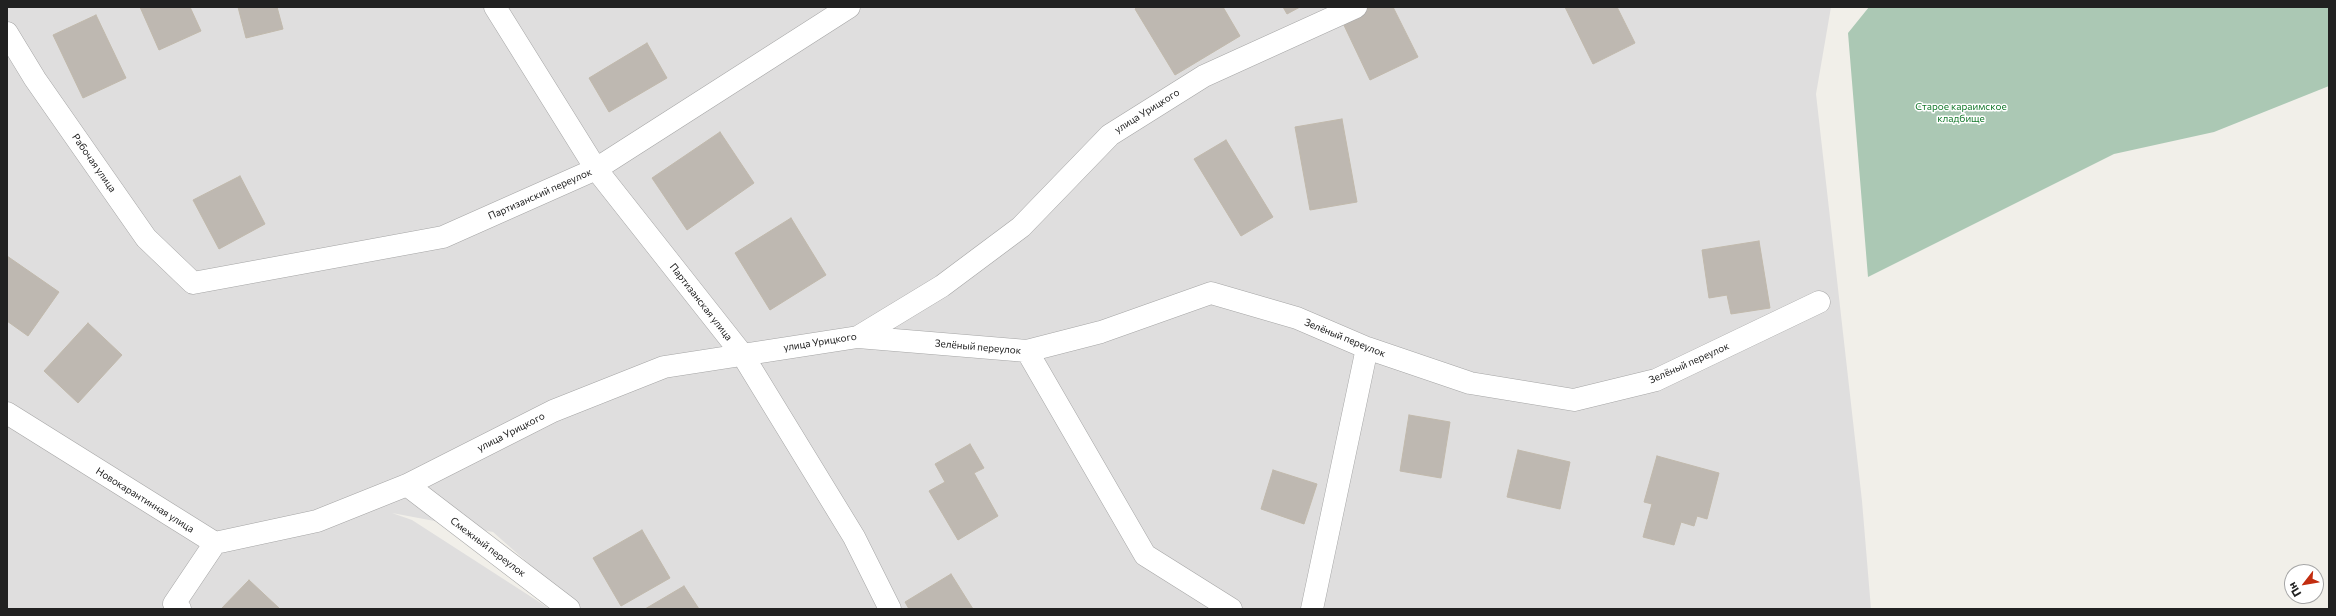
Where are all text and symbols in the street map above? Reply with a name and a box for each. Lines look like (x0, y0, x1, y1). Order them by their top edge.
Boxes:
street label: улица Урицкого (1112, 86, 1182, 136)
park label: Старое караимское кладбище (1915, 101, 2007, 124)
street label: Рабочая улица (69, 131, 119, 195)
street label: Партизанский переулок (486, 166, 594, 222)
street label: Партизанская улица (667, 261, 735, 343)
street label: Зелёный переулок (1303, 316, 1387, 360)
street label: улица Урицкого (782, 330, 858, 354)
street label: Зелёный переулок (934, 337, 1022, 357)
street label: Зелёный переулок (1647, 340, 1731, 386)
street label: улица Урицкого (475, 410, 547, 454)
street label: Новокарантинная улица (94, 465, 196, 535)
street label: Смежный переулок (448, 515, 528, 579)
north arrow (2284, 564, 2324, 604)
text: Пн (2285, 580, 2303, 600)

